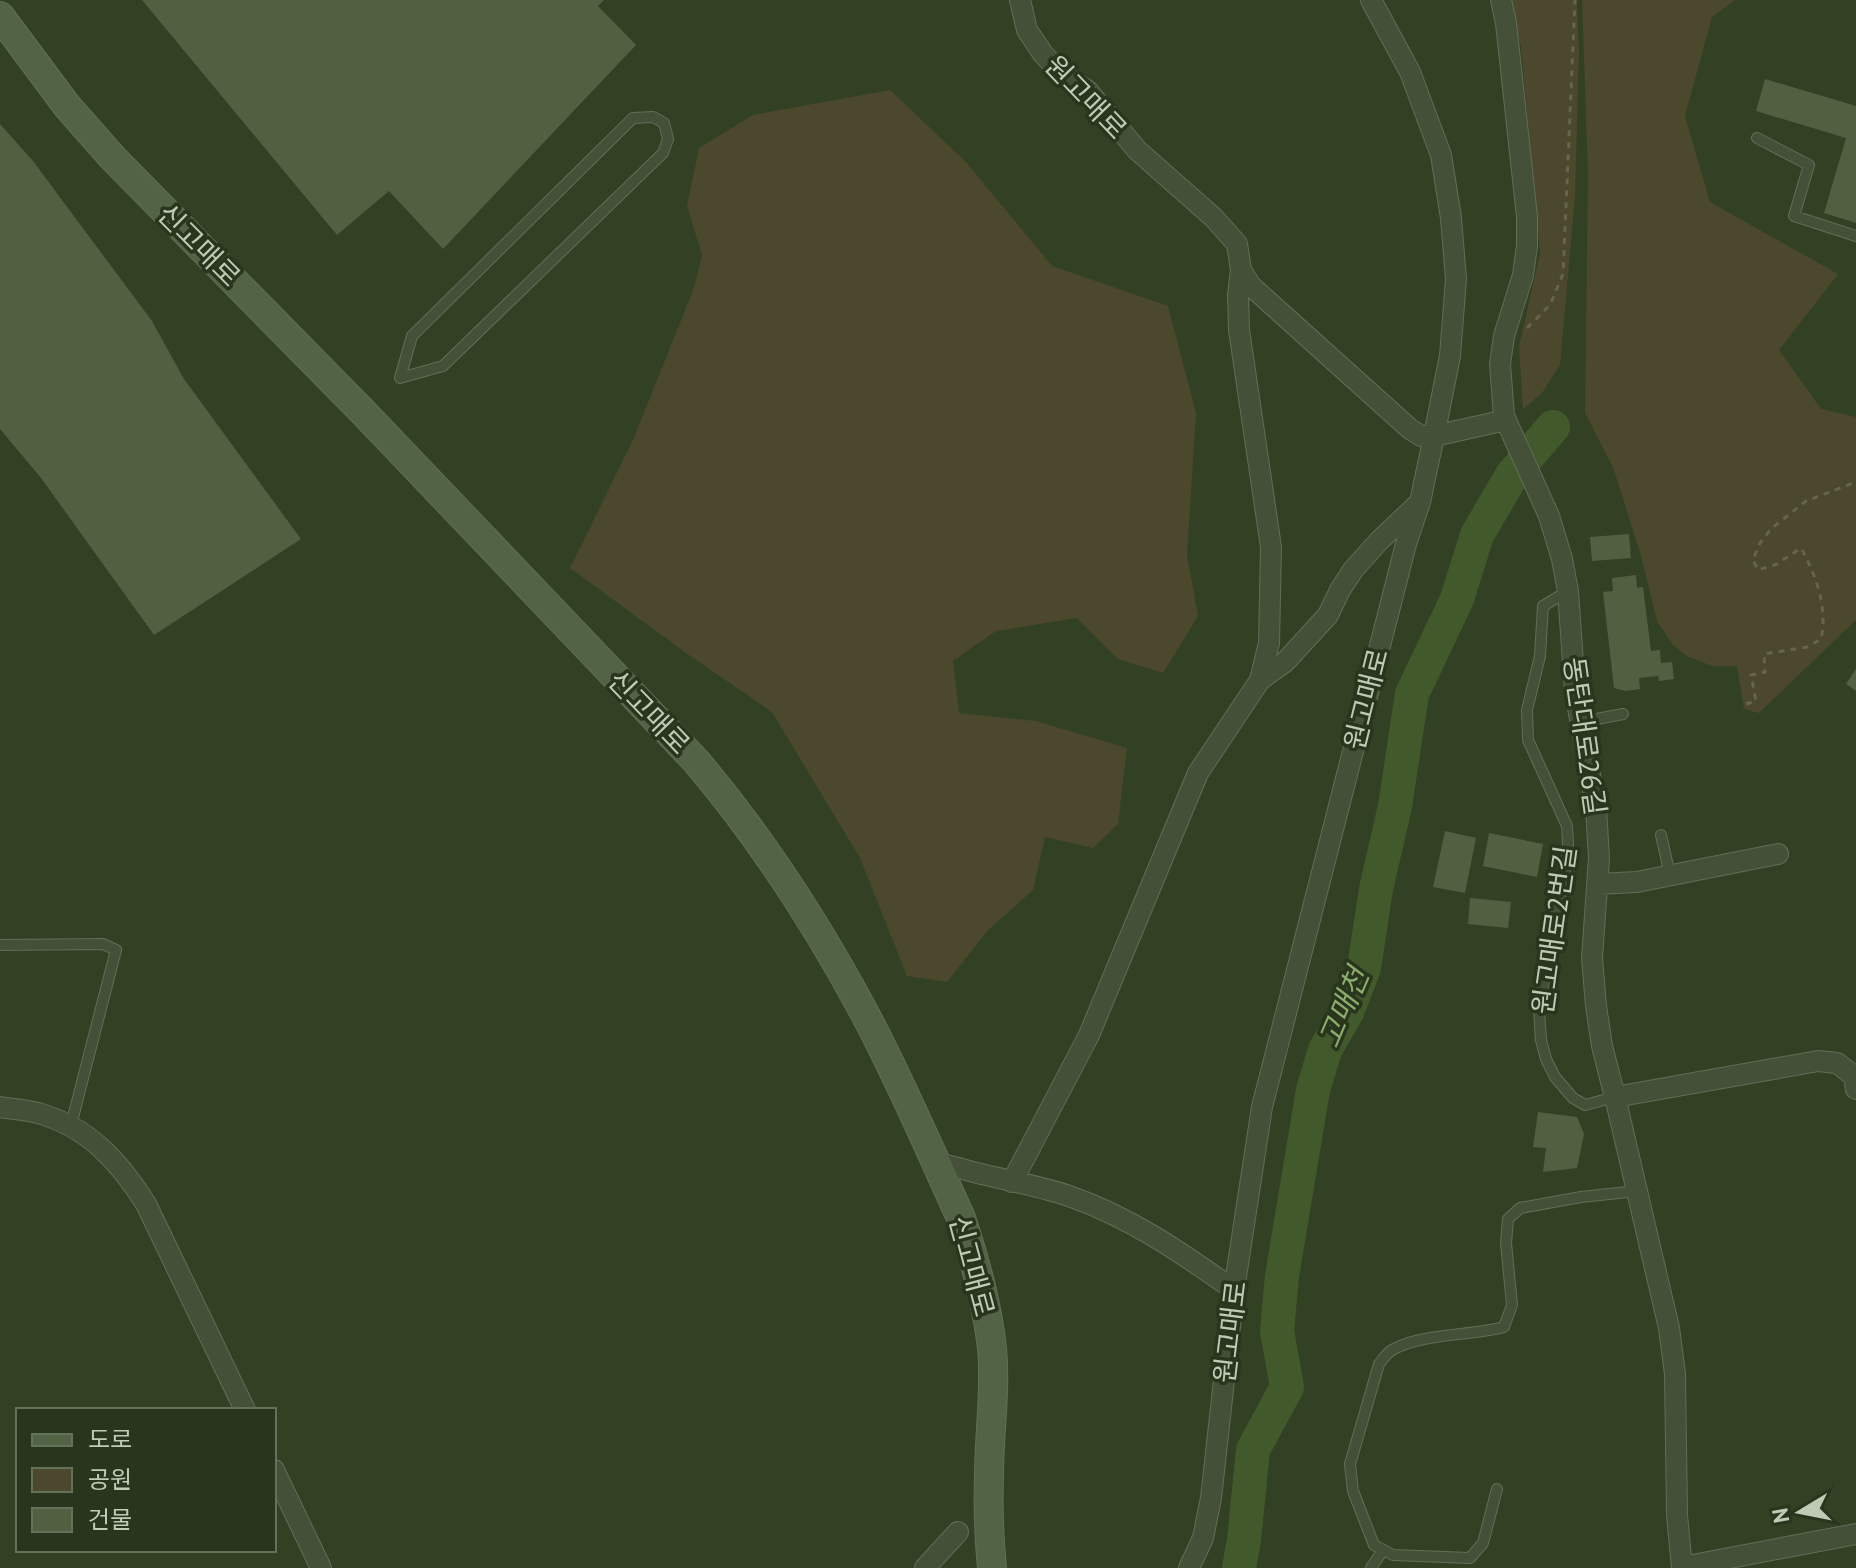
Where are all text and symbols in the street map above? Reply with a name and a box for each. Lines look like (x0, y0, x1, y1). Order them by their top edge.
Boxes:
street label: 원고매로 (1037, 47, 1135, 147)
street label: 신고매로 (150, 195, 249, 294)
street label: 원고매로 (1335, 644, 1396, 753)
street label: 동탄대로26길 (1556, 654, 1615, 817)
street label: 신고매로 (600, 662, 698, 762)
street label: 원고매로2번길 (1523, 843, 1584, 1017)
water label: 고매천 (1308, 959, 1378, 1053)
street label: 신고매로 (941, 1211, 1004, 1320)
street label: 원고매로 (1205, 1279, 1254, 1385)
legend (16, 1408, 276, 1552)
text: 도로 (88, 1424, 132, 1455)
text: 공원 (88, 1464, 132, 1495)
north arrow (1760, 1472, 1840, 1552)
text: 건물 (88, 1504, 132, 1535)
text: N (1765, 1506, 1795, 1525)

